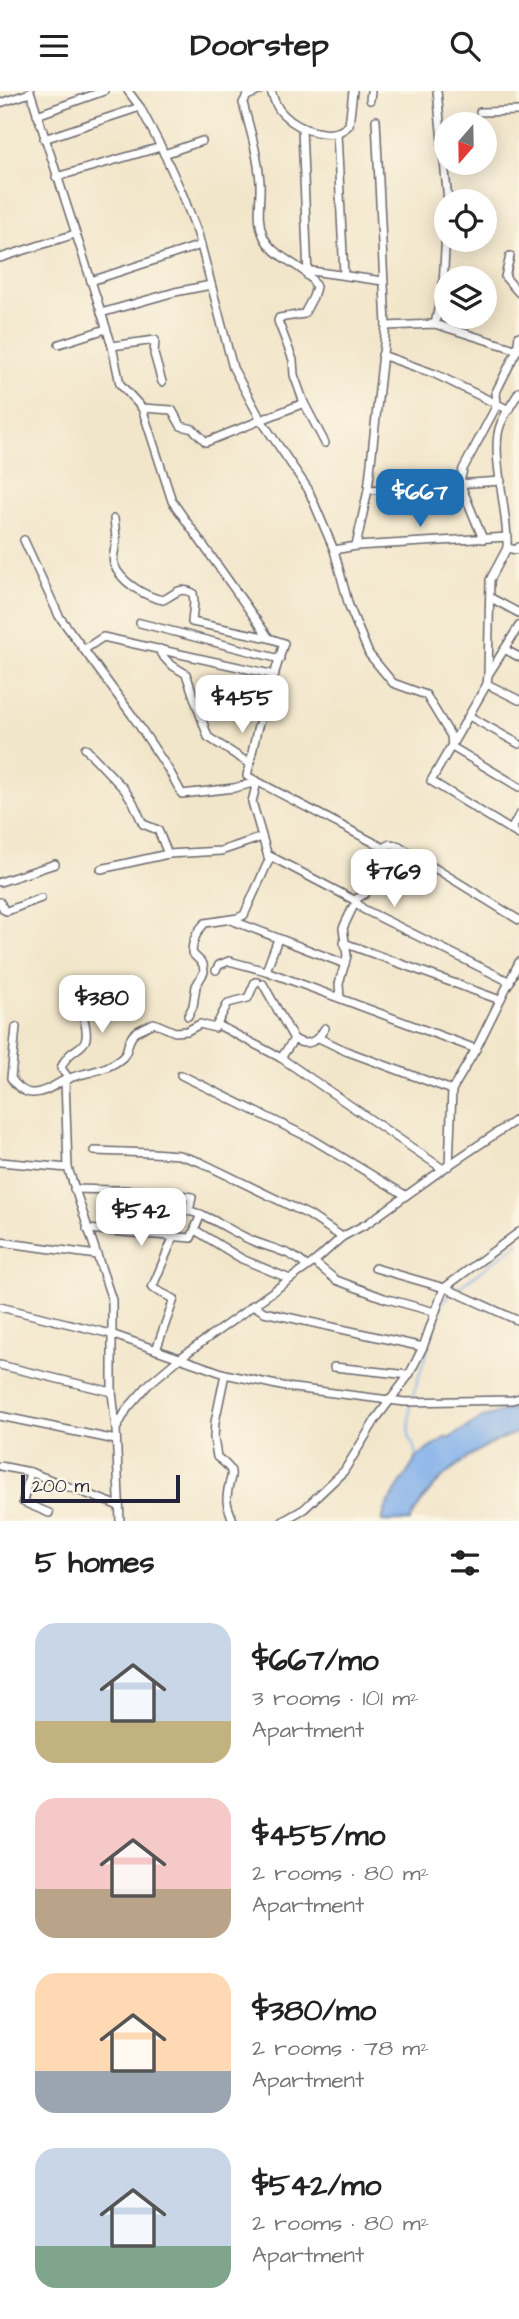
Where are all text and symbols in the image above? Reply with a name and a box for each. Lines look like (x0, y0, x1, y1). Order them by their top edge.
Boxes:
text: Doorstep (190, 23, 329, 68)
icon: menu (35, 27, 73, 65)
icon: search (446, 27, 484, 65)
north arrow (434, 112, 497, 175)
map controls (434, 112, 497, 329)
button: locate (434, 189, 497, 252)
button: layers (434, 266, 497, 329)
pin: $667 (379, 469, 461, 529)
text: $667 (392, 476, 448, 508)
pin: $455 (201, 675, 283, 735)
text: $455 (211, 682, 273, 714)
pin: $769 (353, 849, 435, 909)
text: $769 (367, 856, 421, 888)
pin: $380 (61, 975, 143, 1035)
text: $380 (75, 982, 129, 1014)
pin: $542 (100, 1189, 182, 1248)
text: $542 (112, 1195, 170, 1227)
scale bar (21, 1472, 180, 1504)
text: 200 m (32, 1473, 89, 1500)
text: 5 homes (35, 1542, 155, 1584)
icon: filters (446, 1544, 484, 1582)
text: $667/mo (252, 1640, 379, 1682)
icon: home (91, 1651, 175, 1735)
text: 3 rooms · 101 m² (252, 1682, 419, 1714)
text: Apartment (252, 1714, 364, 1746)
text: $455/mo (252, 1815, 385, 1857)
icon: home (91, 1826, 175, 1910)
text: 2 rooms · 80 m² (252, 1857, 429, 1889)
text: Apartment (252, 1889, 364, 1921)
text: $380/mo (252, 1990, 376, 2032)
icon: home (91, 2001, 175, 2085)
text: 2 rooms · 78 m² (252, 2032, 429, 2064)
text: Apartment (252, 2064, 364, 2096)
text: $542/mo (252, 2165, 381, 2207)
icon: home (91, 2176, 175, 2260)
text: 2 rooms · 80 m² (252, 2207, 429, 2239)
text: Apartment (252, 2239, 364, 2271)

